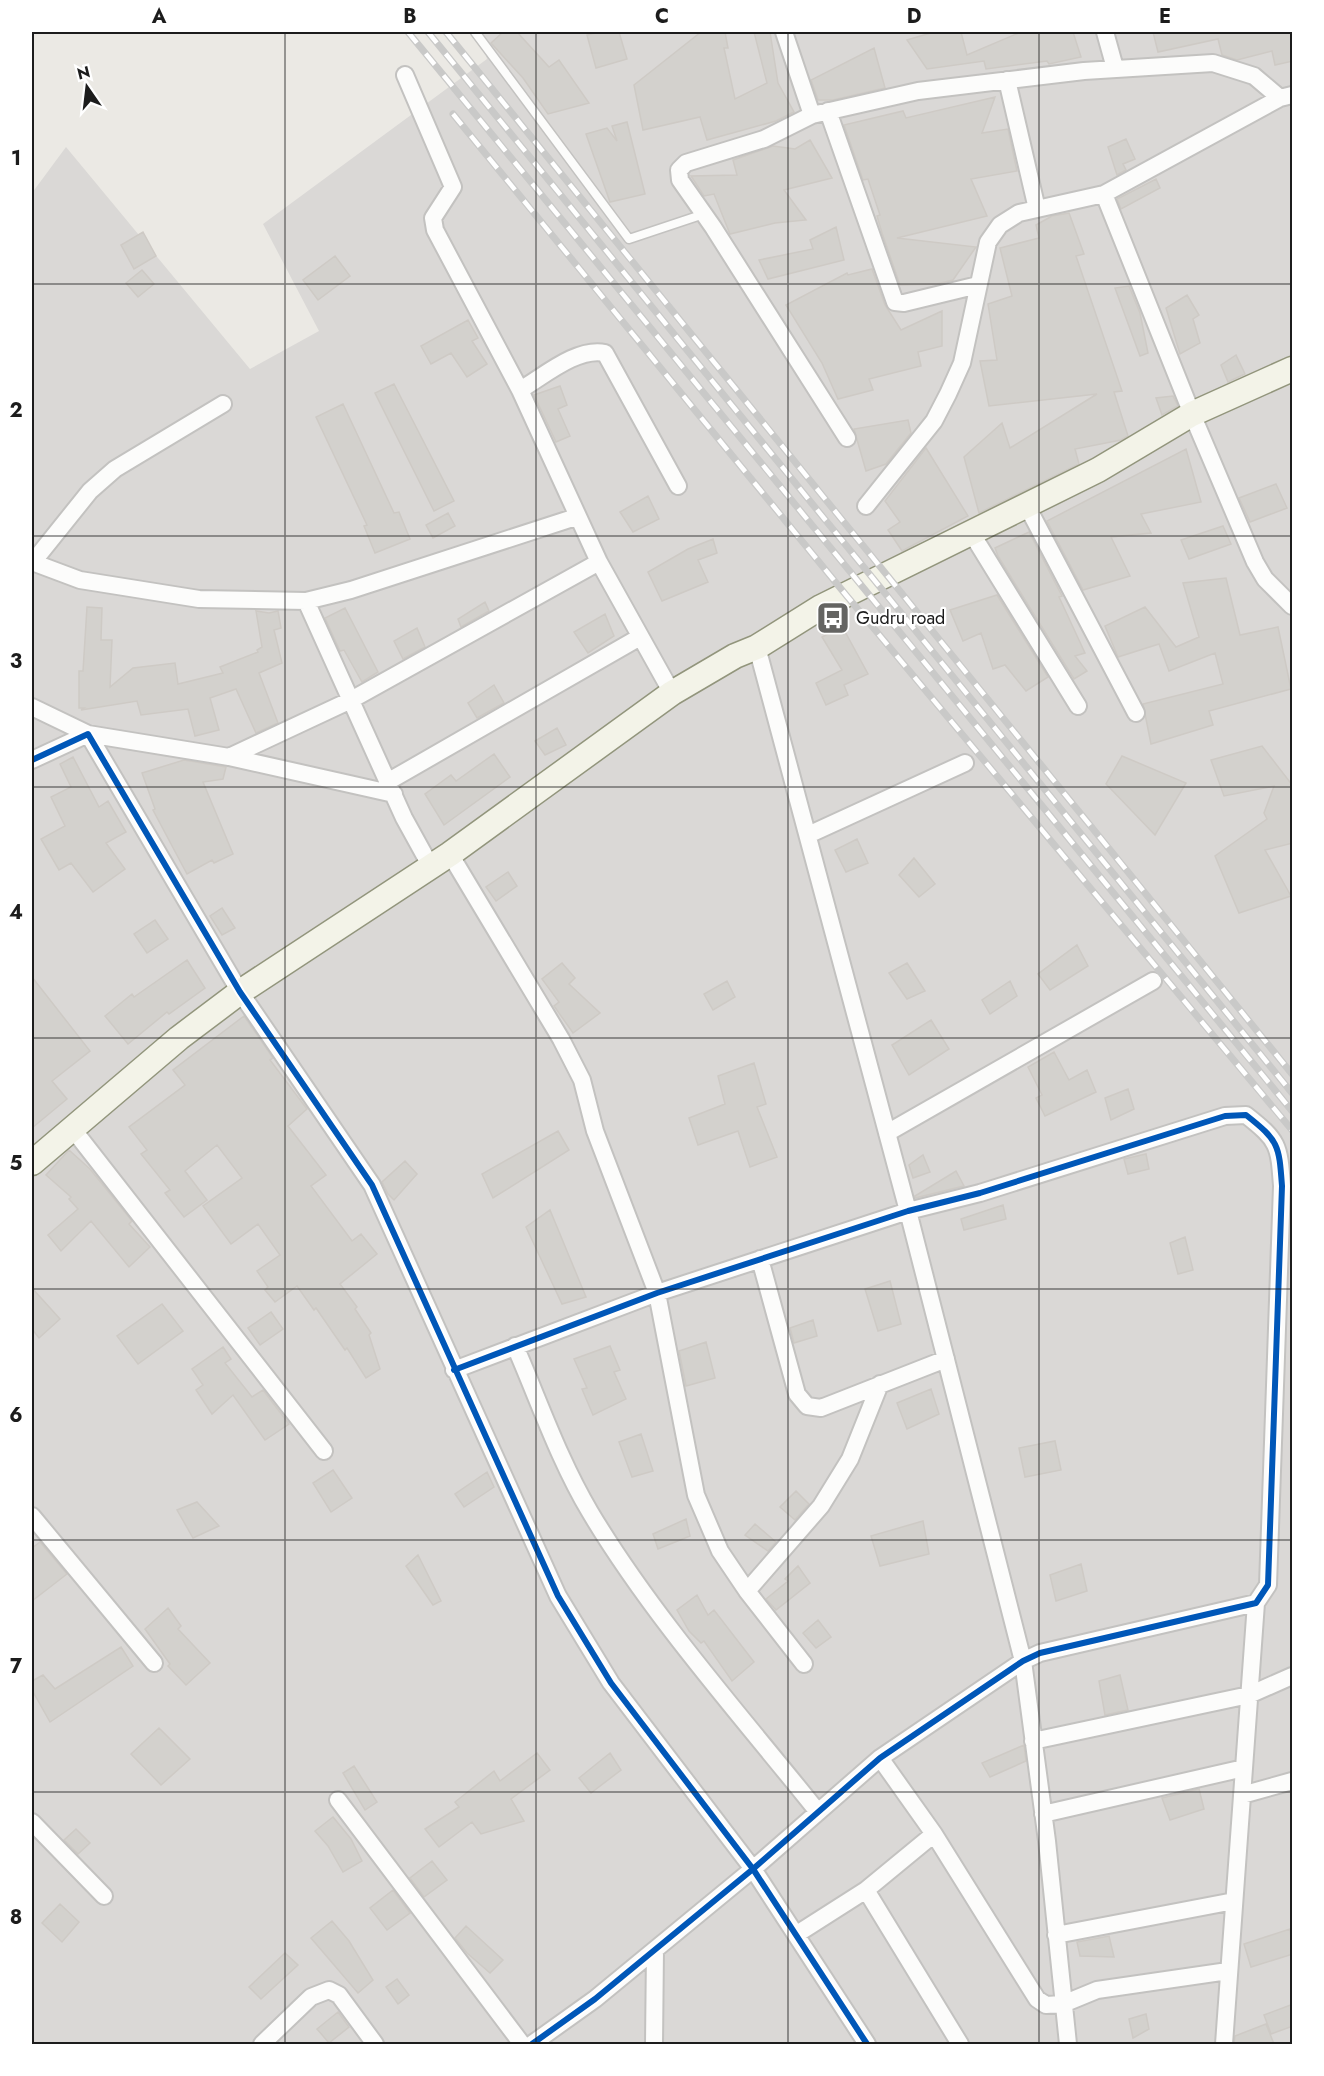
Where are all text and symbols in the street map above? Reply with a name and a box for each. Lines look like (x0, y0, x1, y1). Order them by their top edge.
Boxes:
text: A (151, 2, 167, 31)
text: B (403, 2, 417, 31)
text: C (655, 2, 669, 31)
text: D (907, 2, 921, 31)
text: E (1159, 2, 1171, 31)
north arrow (57, 57, 117, 117)
text: N (75, 60, 92, 86)
text: 1 (11, 144, 21, 173)
text: 2 (9, 396, 23, 425)
bus stop icon: Gudru road (815, 600, 851, 636)
place label: Gudru road (856, 605, 945, 631)
text: 3 (10, 647, 22, 676)
text: 4 (9, 898, 23, 927)
text: 5 (10, 1149, 23, 1178)
text: 6 (9, 1401, 23, 1430)
text: 7 (10, 1652, 23, 1681)
text: 8 (10, 1903, 22, 1932)

